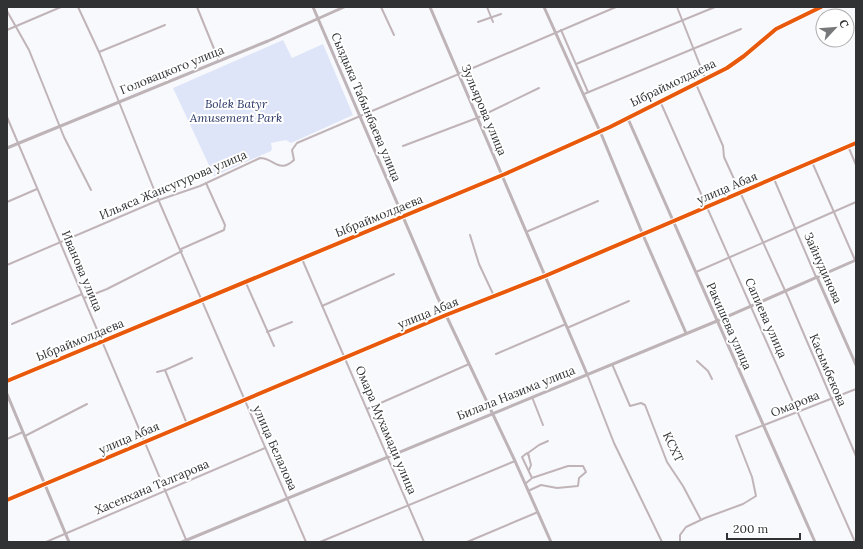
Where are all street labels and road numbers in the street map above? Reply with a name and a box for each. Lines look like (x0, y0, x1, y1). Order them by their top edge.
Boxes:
street label: Сыздыка Табынбаева улица (328, 30, 405, 184)
street label: Головацкого улица (118, 42, 226, 97)
street label: Ыбраймолдаева (628, 55, 718, 110)
street label: Зульярова улица (458, 62, 510, 158)
street label: Ильяса Жансугурова улица (97, 147, 249, 222)
street label: улица Абая (694, 168, 759, 207)
street label: Ыбраймолдаева (333, 191, 425, 240)
street label: Иванова улица (59, 228, 106, 314)
street label: Зайнудинова (801, 230, 846, 306)
street label: Сапиева улица (742, 275, 791, 360)
street label: Ракишева улица (703, 280, 755, 372)
street label: улица Абая (395, 294, 460, 332)
street label: Ыбраймолдаева (34, 315, 126, 364)
street label: Касымбекова (806, 331, 850, 408)
street label: Билала Назима улица (455, 362, 577, 423)
street label: Омара Мухамади улица (353, 363, 420, 496)
street label: Омарова (768, 387, 821, 420)
street label: улица Белалова (250, 403, 301, 493)
street label: улица Абая (96, 418, 161, 457)
street label: КСХТ (660, 429, 687, 465)
street label: Хасенхана Талгарова (93, 456, 211, 517)

